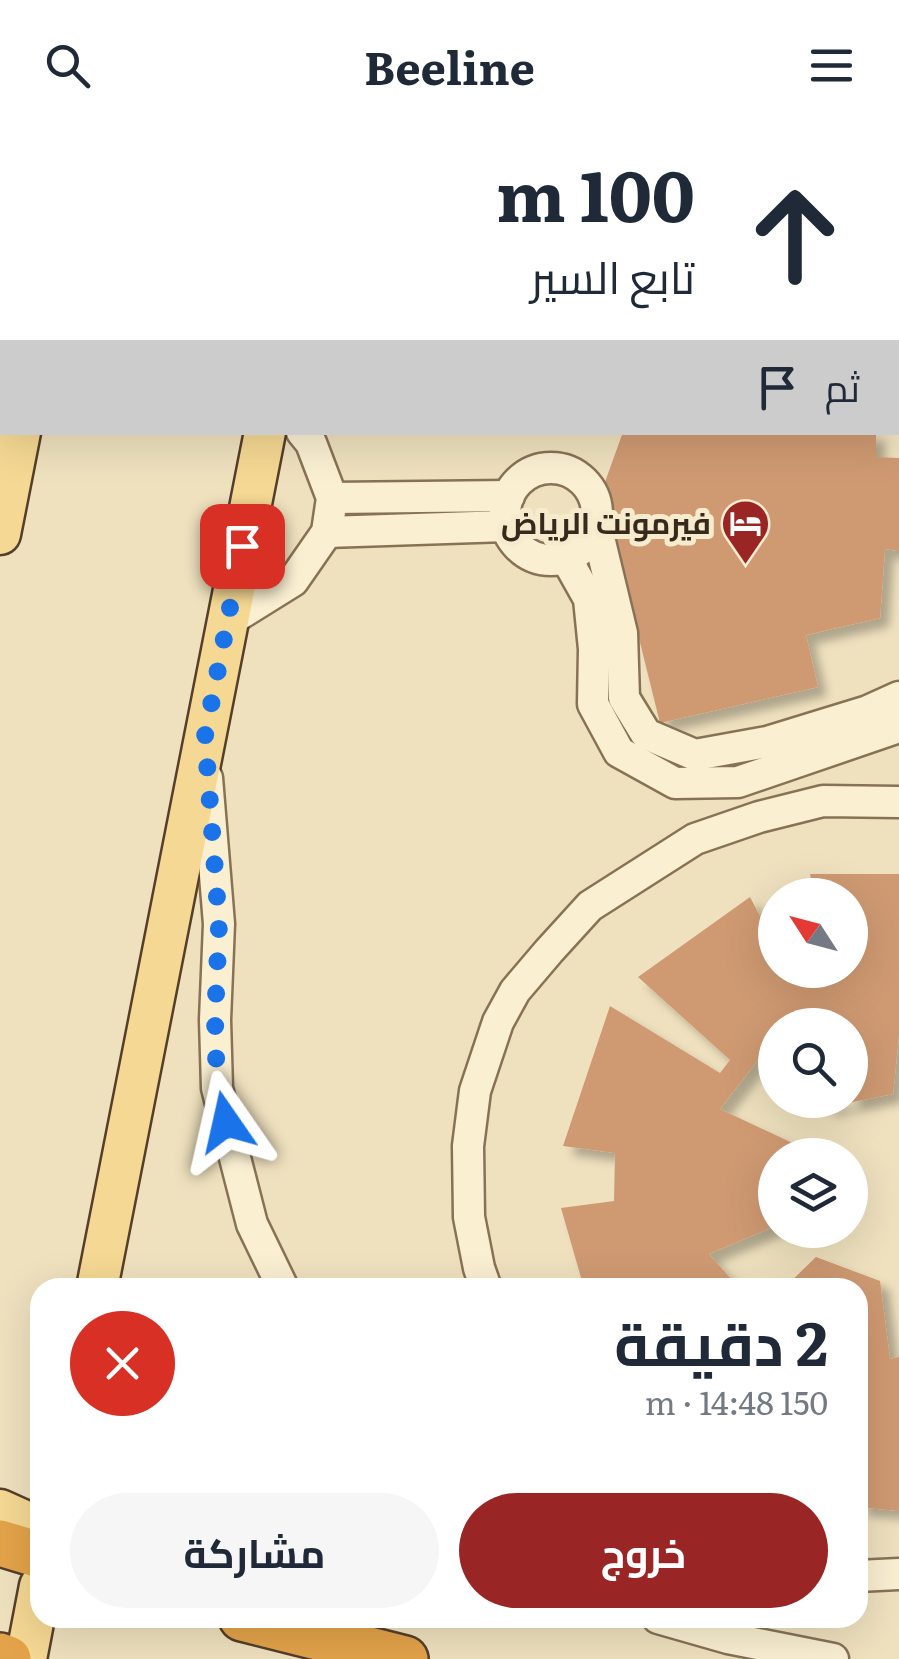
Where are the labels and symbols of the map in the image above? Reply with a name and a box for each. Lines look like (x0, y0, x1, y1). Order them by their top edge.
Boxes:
hotel icon: فيرمونت الرياض (720, 498, 772, 566)
place label: فيرمونت الرياض (501, 499, 711, 543)
pin (200, 504, 285, 589)
north arrow (758, 878, 868, 988)
position arrow (174, 1070, 278, 1174)

